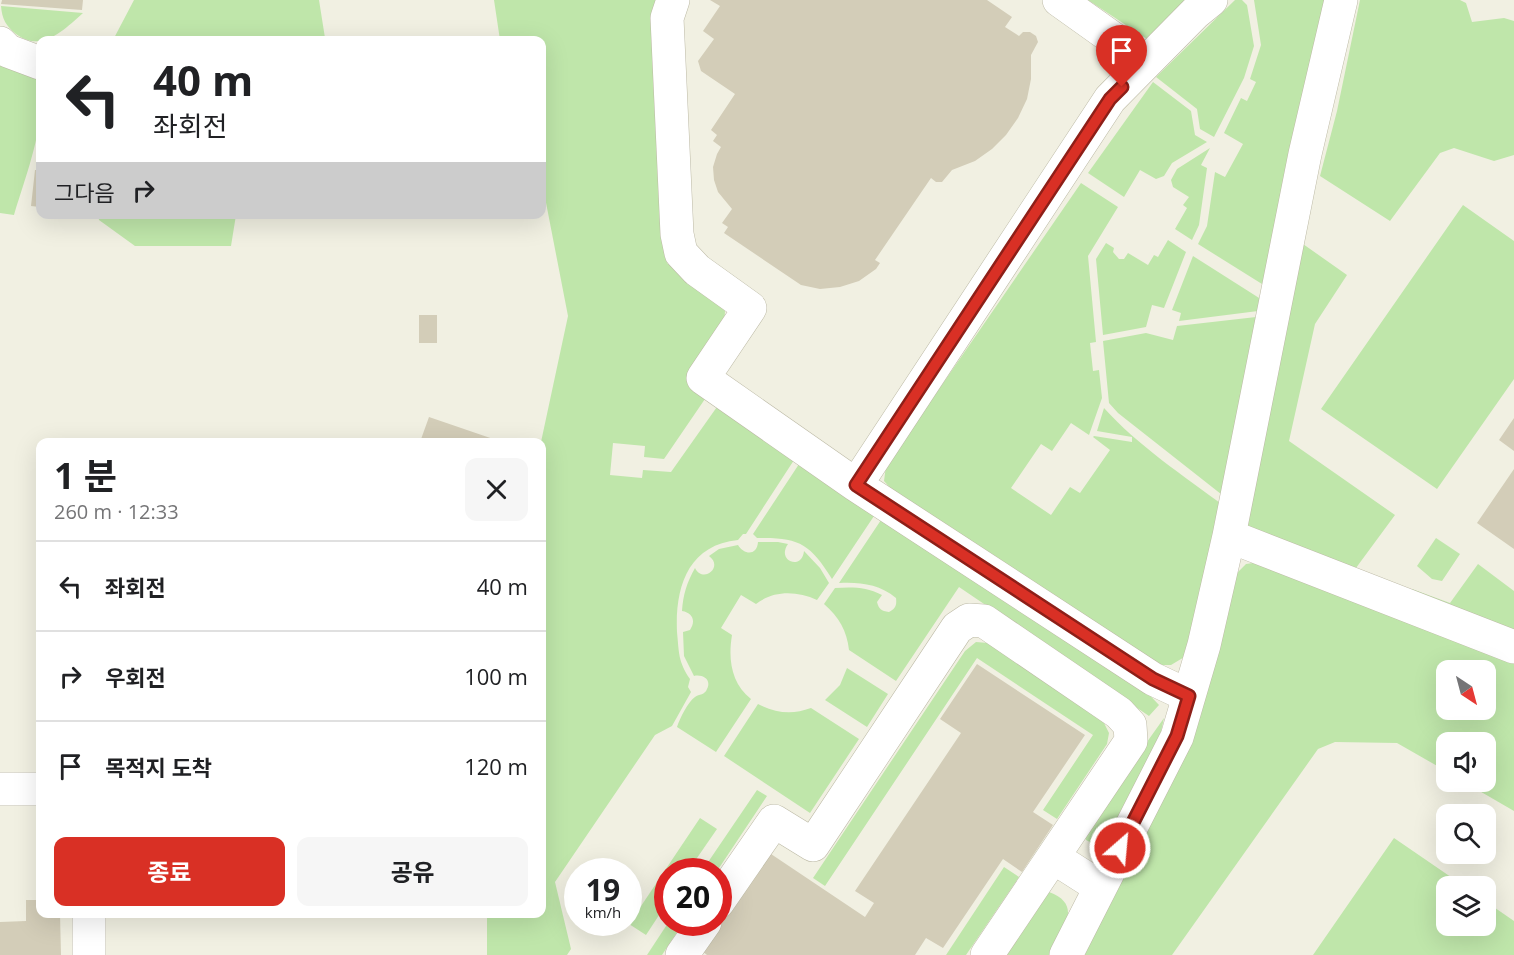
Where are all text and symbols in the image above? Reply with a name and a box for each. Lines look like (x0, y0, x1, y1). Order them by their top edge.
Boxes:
pin (1096, 25, 1147, 87)
icon: arrive (1105, 34, 1138, 67)
text: 40 m (153, 51, 253, 108)
icon: left (54, 60, 132, 138)
text: 좌회전 (153, 107, 228, 144)
icon: right (127, 174, 160, 207)
text: 그다음 (54, 177, 115, 207)
text: 1 분 (54, 451, 117, 500)
button: close (465, 458, 528, 521)
text: 260 m · 12:33 (54, 498, 179, 525)
icon: left (54, 570, 87, 603)
text: 40 m (477, 571, 528, 601)
text: 좌회전 (105, 572, 166, 602)
icon: right (54, 660, 87, 693)
north arrow (1436, 660, 1496, 720)
map controls (1436, 660, 1496, 936)
text: 100 m (464, 661, 528, 691)
text: 우회전 (105, 662, 166, 692)
button: sound (1436, 732, 1496, 792)
icon: arrive (54, 750, 87, 783)
text: 120 m (464, 751, 528, 781)
text: 목적지 도착 (105, 752, 212, 782)
button: search (1436, 804, 1496, 864)
position arrow (1088, 816, 1152, 880)
button: 종료 (54, 837, 285, 906)
button: 공유 (297, 837, 528, 906)
speed limit sign: 20 (654, 858, 732, 936)
text: 19 (586, 869, 620, 910)
button: layers (1436, 876, 1496, 936)
text: km/h (585, 902, 621, 922)

